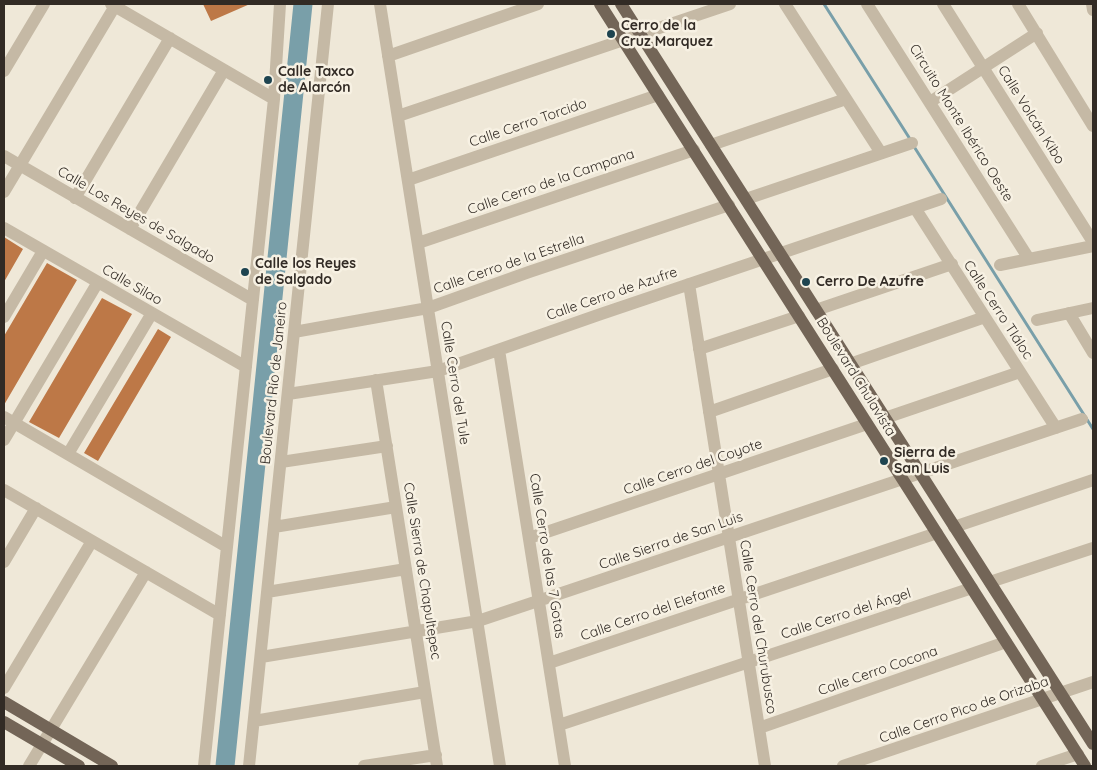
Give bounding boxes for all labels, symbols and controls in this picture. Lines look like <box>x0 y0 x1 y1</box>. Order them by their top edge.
place label: Cerro de la Cruz Marquez <box>621 18 713 50</box>
marker: Cerro de la Cruz Marquez <box>605 28 617 40</box>
street label: Circuito Monte Ibérico Oeste <box>905 41 1017 205</box>
street label: Calle Volcán Kibo <box>994 63 1068 167</box>
place label: Calle Taxco de Alarcón <box>278 64 354 96</box>
marker: Calle Taxco de Alarcón <box>262 74 274 86</box>
street label: Calle Cerro Torcido <box>467 95 589 151</box>
street label: Calle Cerro de la Campana <box>465 146 637 218</box>
street label: Calle Los Reyes de Salgado <box>54 163 218 267</box>
street label: Calle Cerro de la Estrella <box>431 230 587 298</box>
place label: Calle los Reyes de Salgado <box>255 256 356 288</box>
street label: Calle Cerro Tláloc <box>960 257 1036 363</box>
street label: Calle Silao <box>99 261 165 309</box>
street label: Calle Cerro de Azufre <box>544 264 680 324</box>
marker: Calle los Reyes de Salgado <box>239 266 251 278</box>
place label: Cerro De Azufre <box>816 274 924 290</box>
marker: Cerro De Azufre <box>800 276 812 288</box>
street label: Boulevard Río de Janeiro <box>257 301 291 465</box>
street label: Boulevard Chulavista <box>813 315 899 439</box>
street label: Calle Cerro del Tule <box>437 320 473 446</box>
street label: Calle Cerro del Coyote <box>622 435 764 499</box>
place label: Sierra de San Luis <box>894 445 956 478</box>
marker: Sierra de San Luis <box>878 455 890 467</box>
street label: Calle Cerro de las 7 Gotas <box>526 472 568 640</box>
street label: Calle Sierra de Chapultepec <box>400 481 444 661</box>
street label: Calle Sierra de San Luis <box>597 509 745 573</box>
street label: Calle Cerro del Churubusco <box>736 539 780 715</box>
street label: Calle Cerro del Elefante <box>578 579 728 645</box>
street label: Calle Cerro del Ángel <box>779 585 913 643</box>
street label: Calle Cerro Cocona <box>816 643 940 699</box>
street label: Calle Cerro Pico de Orizaba <box>877 673 1051 747</box>

